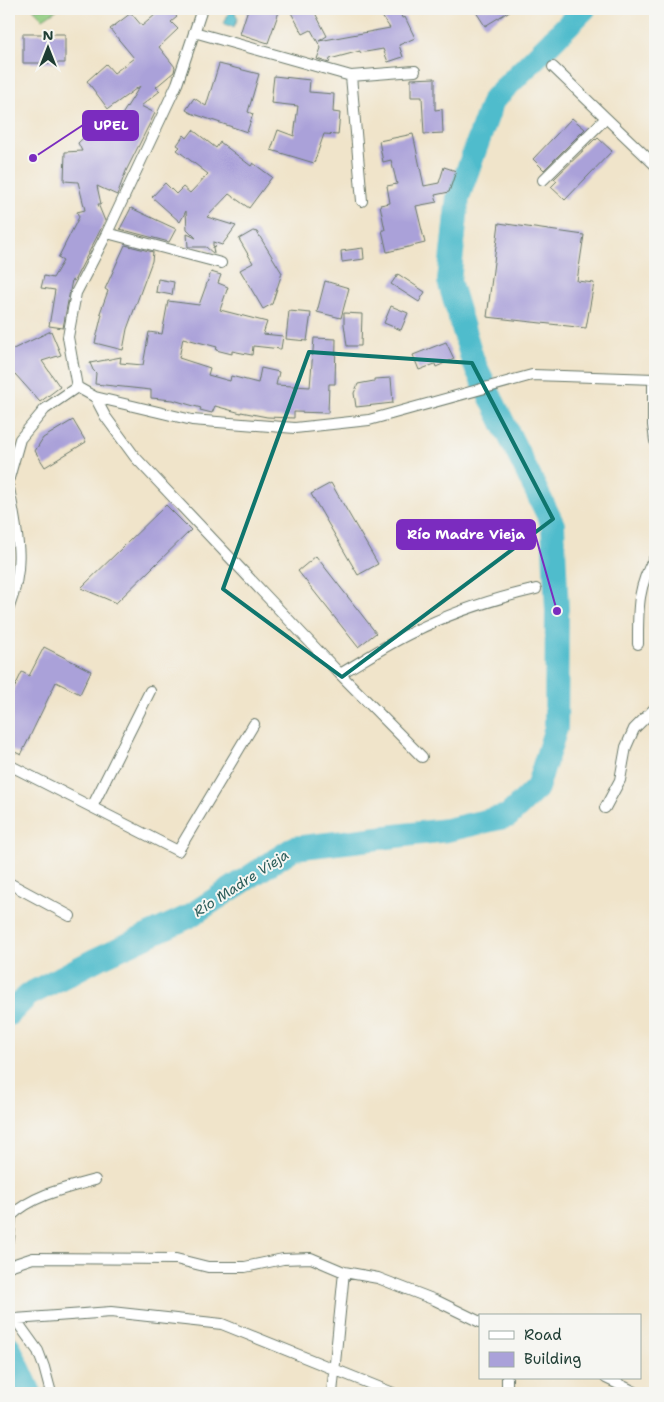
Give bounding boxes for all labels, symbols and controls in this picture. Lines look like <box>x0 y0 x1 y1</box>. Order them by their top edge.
north arrow <box>22 22 72 72</box>
text: N <box>42 26 54 44</box>
callout: UPEL <box>83 111 138 140</box>
text: UPEL <box>94 116 129 134</box>
callout: Río Madre Vieja <box>397 520 535 549</box>
text: Río Madre Vieja <box>407 525 526 543</box>
water label: Río Madre Vieja <box>190 845 292 921</box>
legend <box>479 1314 642 1380</box>
text: Road <box>524 1325 562 1345</box>
text: Building <box>524 1349 581 1369</box>

